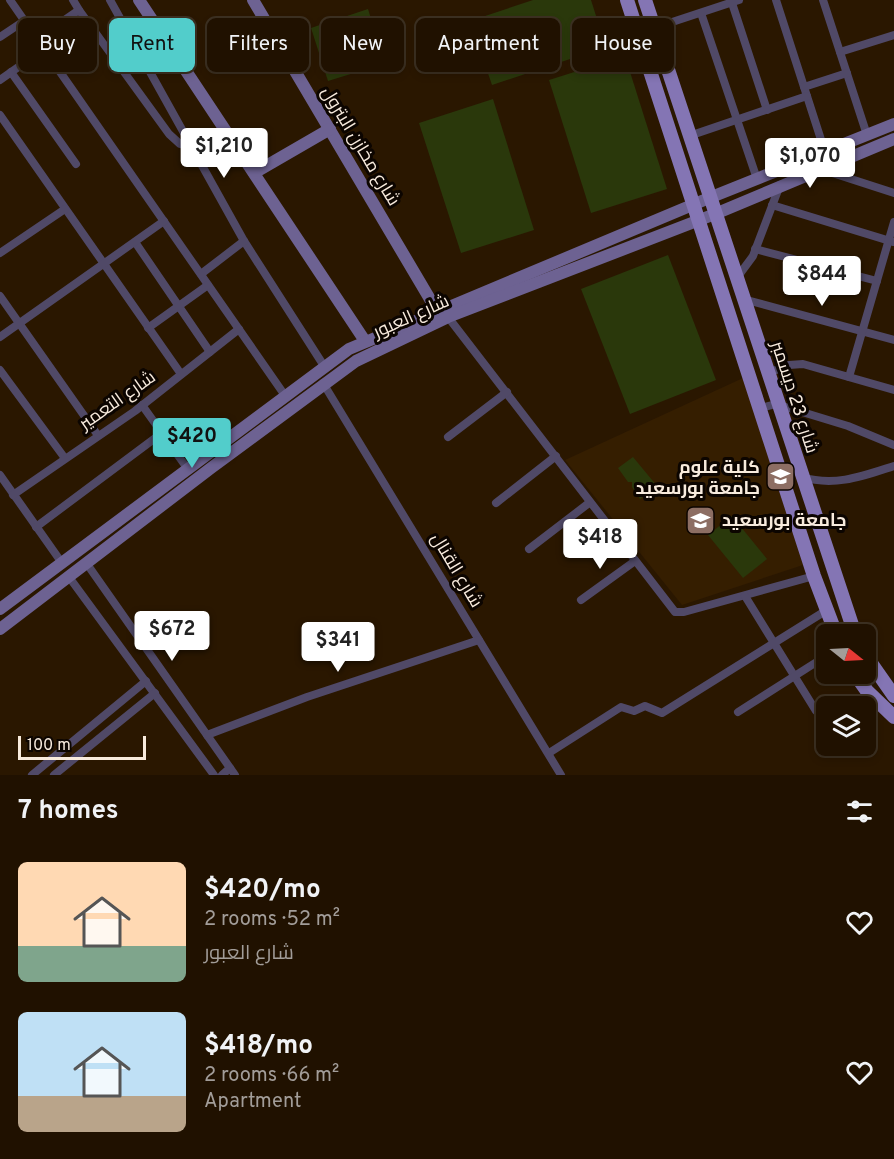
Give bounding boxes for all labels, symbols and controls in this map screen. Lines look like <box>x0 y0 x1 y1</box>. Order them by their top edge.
chip: Buy <box>18 18 97 72</box>
chip: Rent <box>109 18 195 72</box>
chip: Filters <box>207 18 309 72</box>
chip: New <box>321 18 404 72</box>
chip: Apartment <box>416 18 560 72</box>
chip: House <box>572 18 674 72</box>
street label: شارع مخازن البترول <box>315 83 404 211</box>
pin: $1,210 <box>175 128 273 179</box>
text: $1,210 <box>195 134 253 160</box>
pin: $1,070 <box>761 138 859 189</box>
text: $1,070 <box>779 144 841 170</box>
pin: $844 <box>786 256 858 307</box>
text: $844 <box>797 262 847 288</box>
street label: شارع العبور <box>369 290 453 345</box>
street label: شارع 23 ديسمبر <box>764 337 823 457</box>
street label: شارع التعمير <box>74 366 161 437</box>
pin: $420 <box>156 418 228 469</box>
text: $420 <box>167 424 217 450</box>
place label: كلية علوم جامعة بورسعيد <box>636 457 760 501</box>
school or university icon: كلية علوم جامعة بورسعيد <box>765 461 797 493</box>
school or university icon: جامعة بورسعيد <box>685 504 717 536</box>
place label: جامعة بورسعيد <box>722 510 846 533</box>
pin: $418 <box>564 519 636 570</box>
text: $418 <box>577 525 623 551</box>
street label: شارع القنال <box>424 529 487 612</box>
pin: $672 <box>136 611 208 662</box>
text: $672 <box>148 617 196 643</box>
pin: $341 <box>302 622 374 673</box>
north arrow <box>816 624 876 684</box>
map controls <box>816 624 876 756</box>
text: $341 <box>316 628 360 654</box>
button: layers <box>816 696 876 756</box>
scale bar <box>18 733 146 760</box>
text: 100 m <box>27 736 71 756</box>
text: 7 homes <box>18 795 118 828</box>
icon: filters <box>843 795 876 828</box>
text: $420/mo <box>204 874 321 907</box>
icon: home <box>66 886 138 958</box>
icon: heart <box>843 906 876 939</box>
text: 2 rooms · 52 m² <box>204 907 340 933</box>
text: شارع العبور <box>204 941 294 967</box>
text: $418/mo <box>204 1030 313 1063</box>
icon: home <box>66 1036 138 1108</box>
icon: heart <box>843 1056 876 1089</box>
text: 2 rooms · 66 m² <box>204 1063 339 1089</box>
text: Apartment <box>204 1089 302 1115</box>

